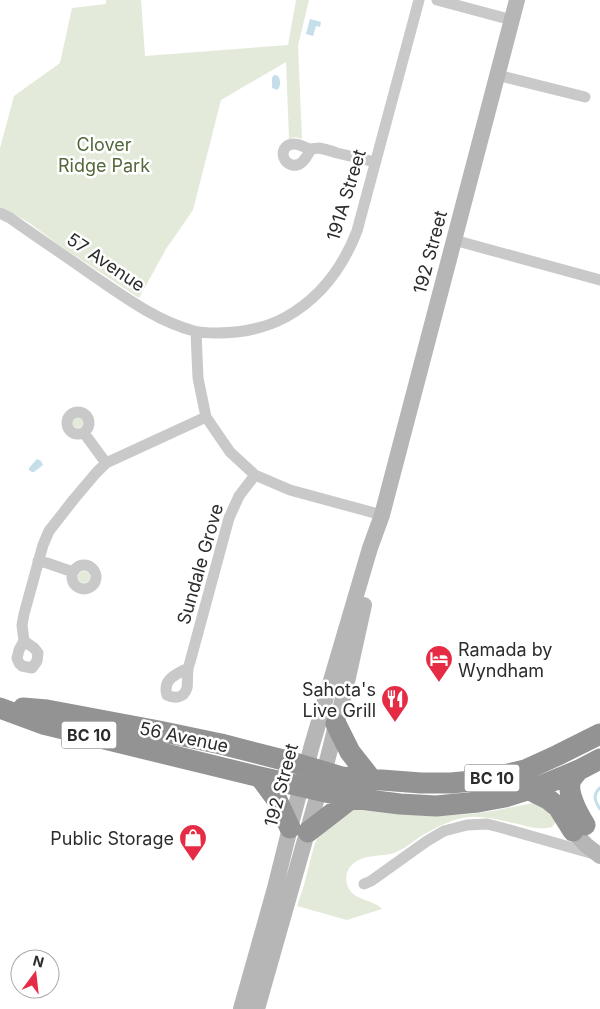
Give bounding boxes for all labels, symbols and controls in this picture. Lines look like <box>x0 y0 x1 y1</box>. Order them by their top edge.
park label: Clover Ridge Park <box>58 134 150 176</box>
street label: 191A Street <box>322 147 370 243</box>
street label: 192 Street <box>409 208 451 296</box>
street label: 57 Avenue <box>63 228 149 296</box>
street label: Sundale Grove <box>173 501 227 627</box>
place label: Ramada by Wyndham <box>458 639 552 681</box>
hotel icon: Ramada by Wyndham <box>424 644 454 683</box>
place label: Sahota's Live Grill <box>302 679 376 721</box>
restaurant icon: Sahota's Live Grill <box>380 684 410 723</box>
street label: 56 Avenue <box>138 717 230 757</box>
road number: BC 10 <box>62 722 116 748</box>
street label: 192 Street <box>260 741 302 829</box>
road number: BC 10 <box>464 764 520 791</box>
shop icon: Public Storage <box>178 823 208 862</box>
place label: Public Storage <box>50 828 174 849</box>
north arrow <box>10 949 60 999</box>
text: N <box>31 951 46 971</box>

